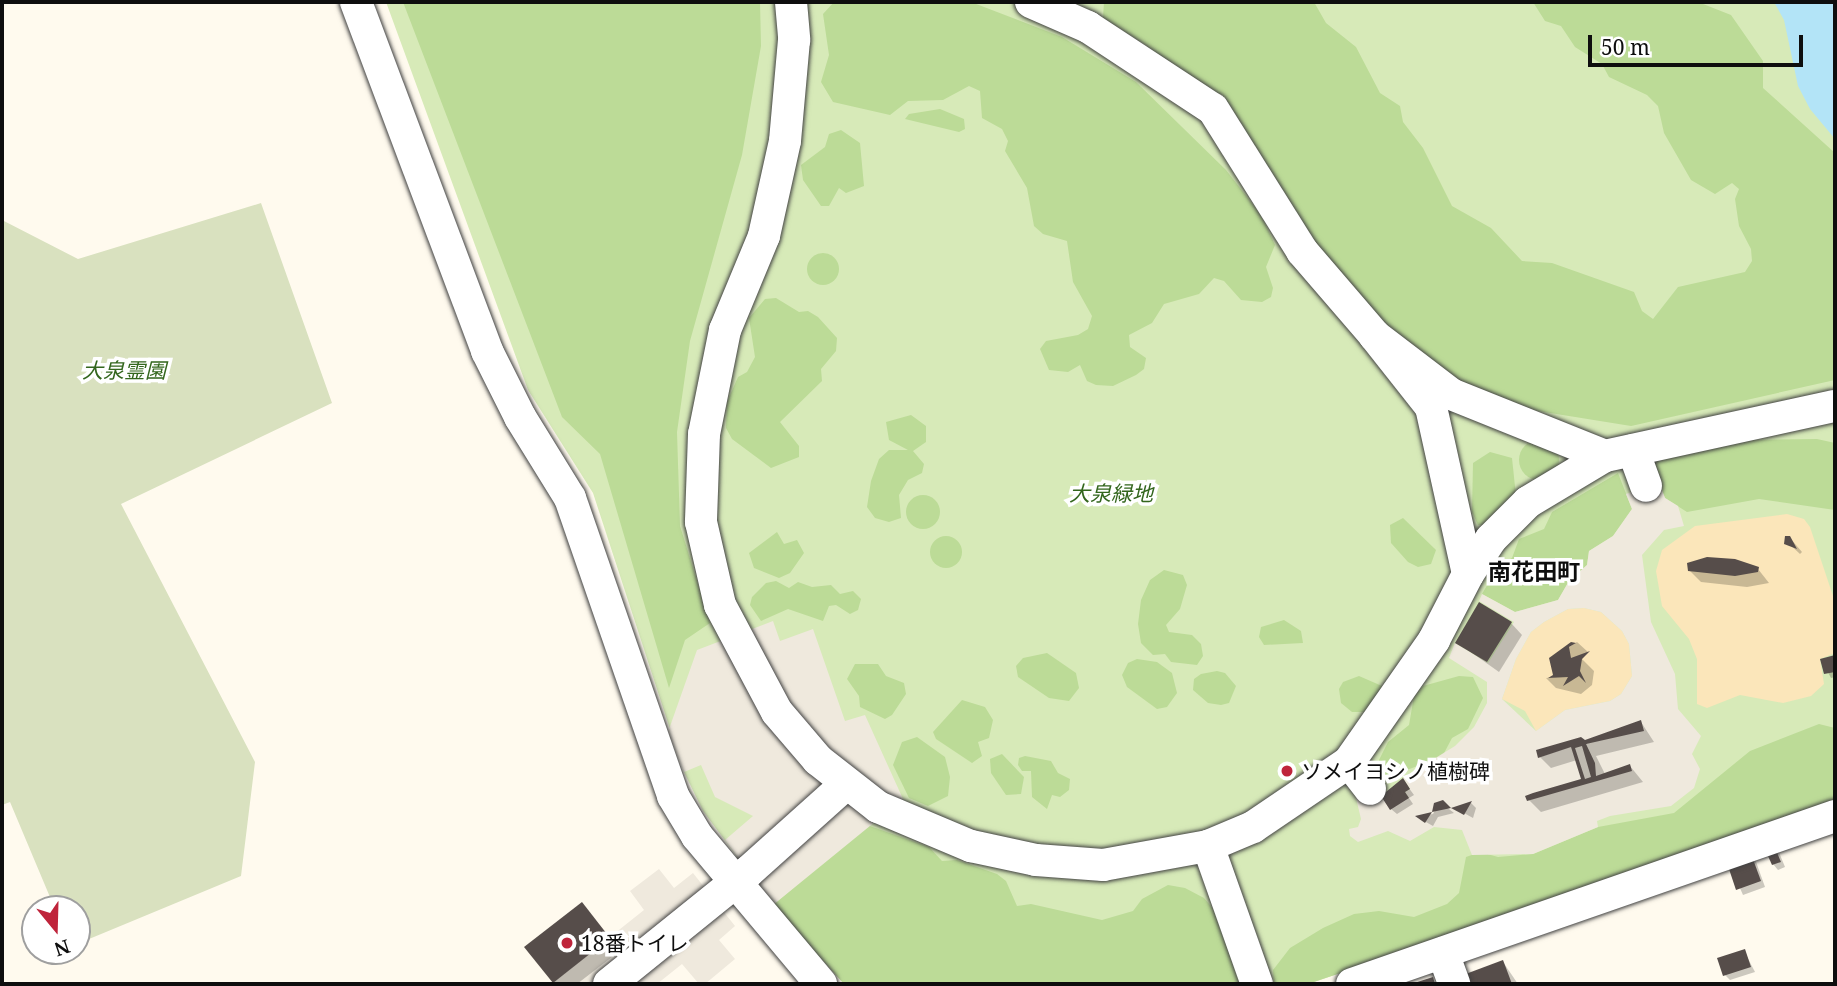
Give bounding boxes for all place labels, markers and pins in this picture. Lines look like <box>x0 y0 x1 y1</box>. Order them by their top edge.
place label: ソメイヨシノ植樹碑 <box>1301 758 1490 784</box>
marker: ソメイヨシノ植樹碑 <box>1279 763 1295 779</box>
place label: 18番トイレ <box>581 930 688 956</box>
marker: 18番トイレ <box>559 935 575 951</box>

